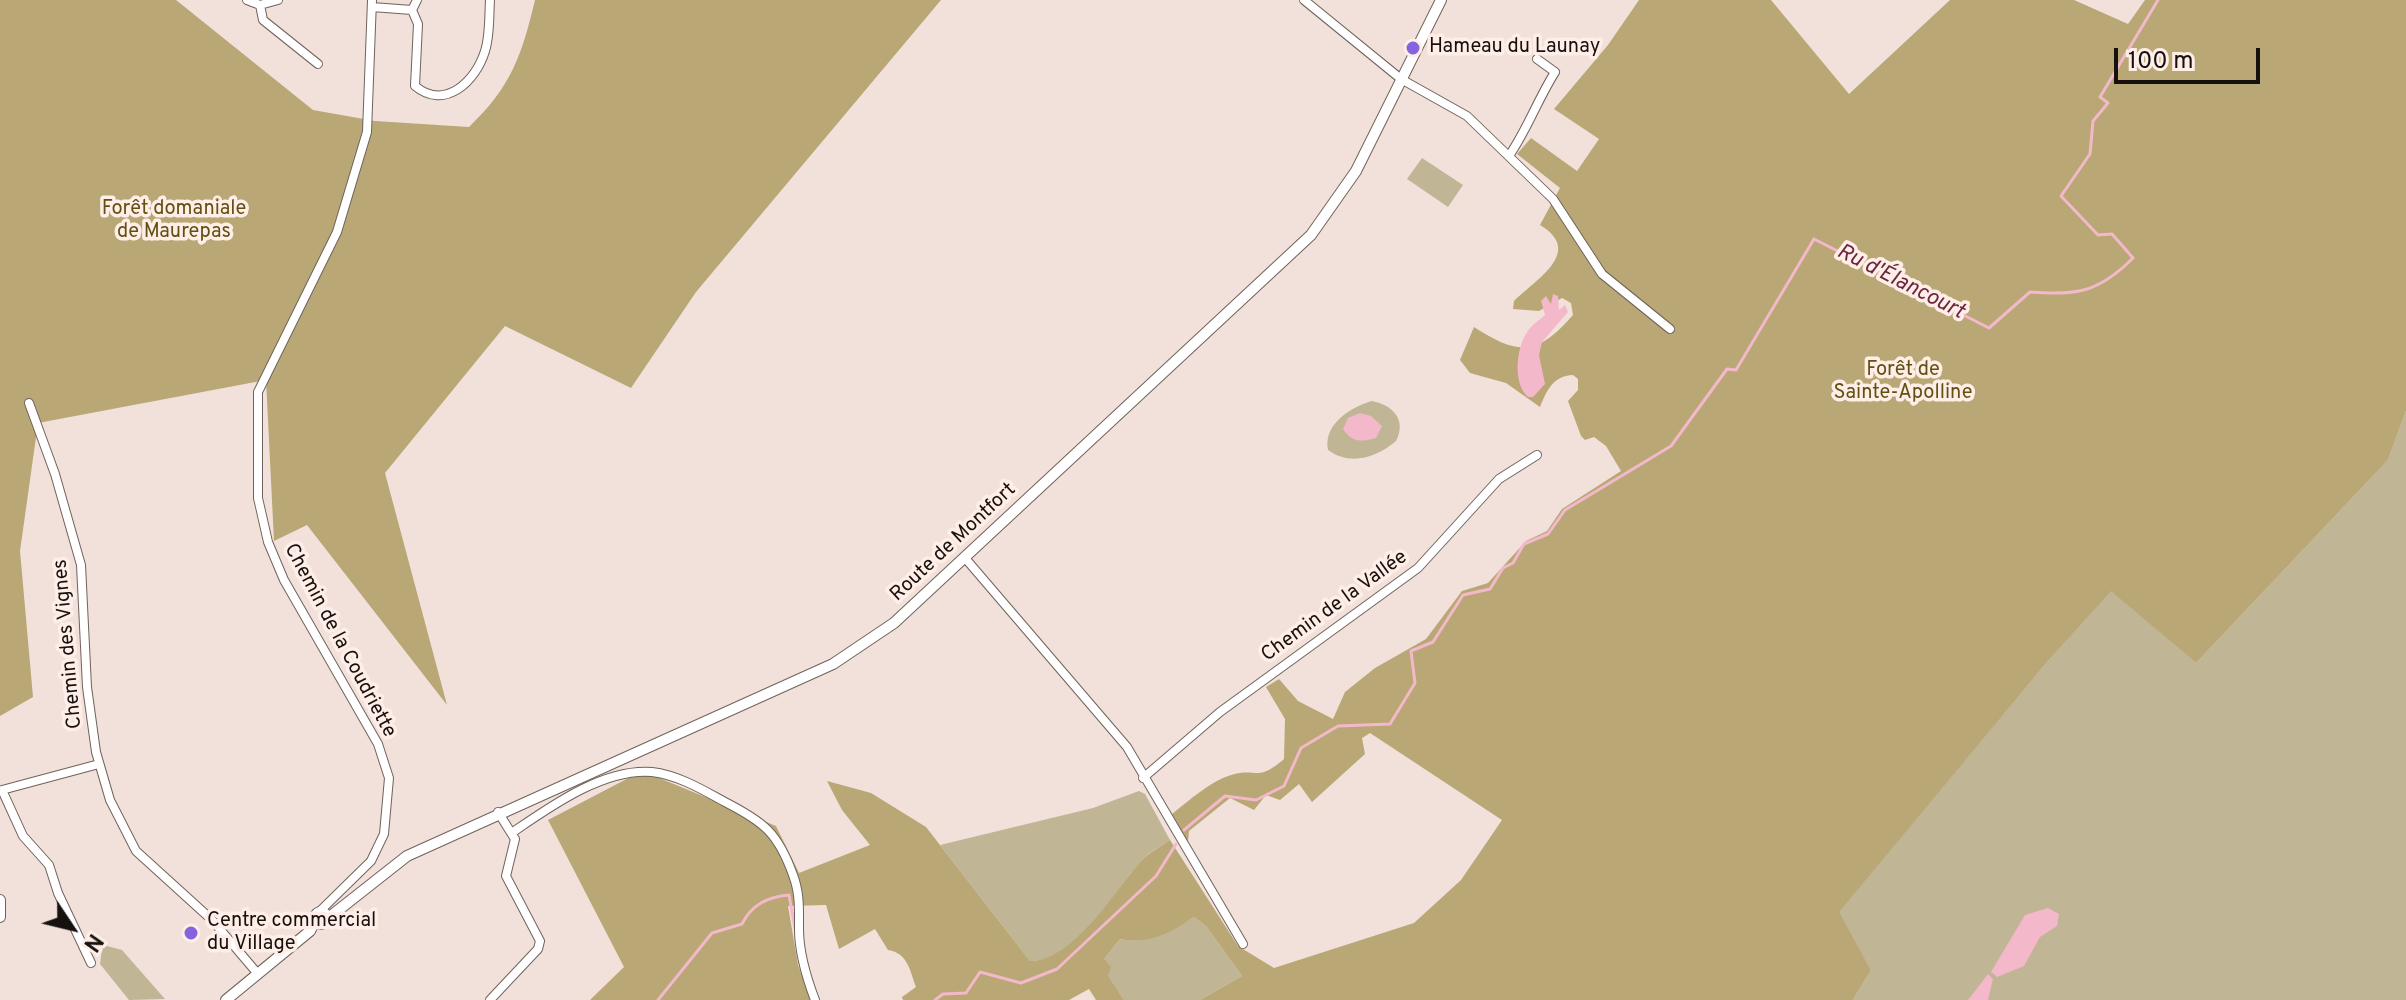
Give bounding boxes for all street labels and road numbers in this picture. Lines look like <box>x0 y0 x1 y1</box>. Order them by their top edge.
street label: Route de Montfort <box>886 479 1022 607</box>
street label: Chemin de la Coudriette <box>278 540 400 742</box>
street label: Chemin de la Vallée <box>1257 546 1413 668</box>
street label: Chemin des Vignes <box>50 558 88 730</box>

